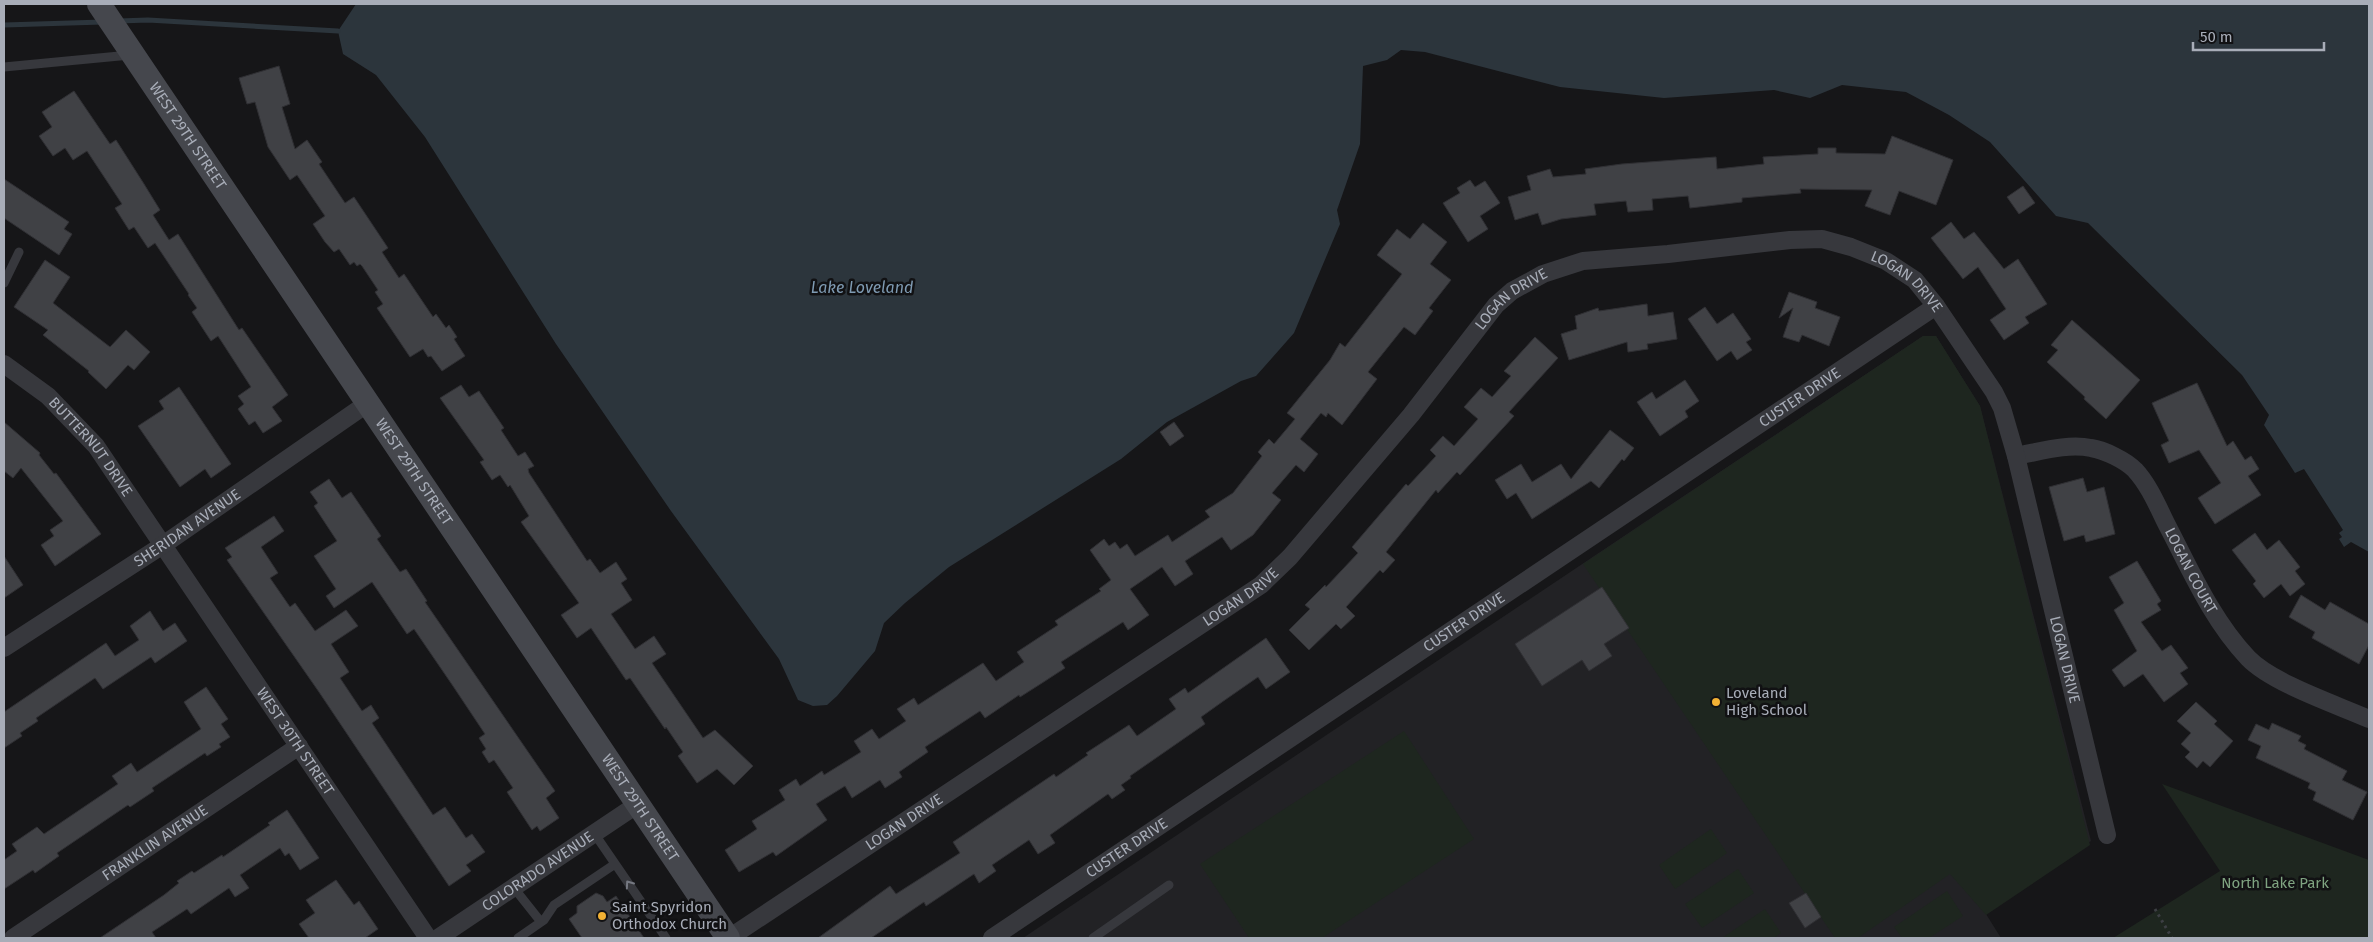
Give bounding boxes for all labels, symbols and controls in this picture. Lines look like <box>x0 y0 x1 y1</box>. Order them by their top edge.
scale bar <box>2193 20 2324 52</box>
text: 50 m <box>2200 28 2233 46</box>
street label: WEST 29TH STREET <box>145 79 230 193</box>
street label: LOGAN DRIVE <box>1868 247 1947 316</box>
street label: LOGAN DRIVE <box>1471 264 1550 333</box>
water label: Lake Loveland <box>811 278 913 297</box>
street label: CUSTER DRIVE <box>1755 364 1844 431</box>
street label: BUTTERNUT DRIVE <box>45 393 136 500</box>
street label: WEST 29TH STREET <box>372 415 457 529</box>
street label: SHERIDAN AVENUE <box>130 485 244 571</box>
street label: LOGAN COURT <box>2161 525 2221 617</box>
street label: LOGAN DRIVE <box>1199 564 1282 630</box>
street label: CUSTER DRIVE <box>1420 588 1508 656</box>
street label: LOGAN DRIVE <box>2046 614 2084 705</box>
street label: WEST 30TH STREET <box>253 684 338 799</box>
place label: Loveland High School <box>1726 684 1808 719</box>
marker: Loveland High School <box>1710 696 1722 708</box>
street label: WEST 29TH STREET <box>598 751 683 865</box>
street label: LOGAN DRIVE <box>862 790 946 854</box>
street label: FRANKLIN AVENUE <box>99 801 211 885</box>
street label: CUSTER DRIVE <box>1082 814 1171 882</box>
street label: COLORADO AVENUE <box>479 827 597 915</box>
park label: North Lake Park <box>2221 874 2329 892</box>
one-way arrow <box>626 880 635 890</box>
place label: Saint Spyridon Orthodox Church <box>612 898 727 933</box>
marker: Saint Spyridon Orthodox Church <box>596 910 608 922</box>

